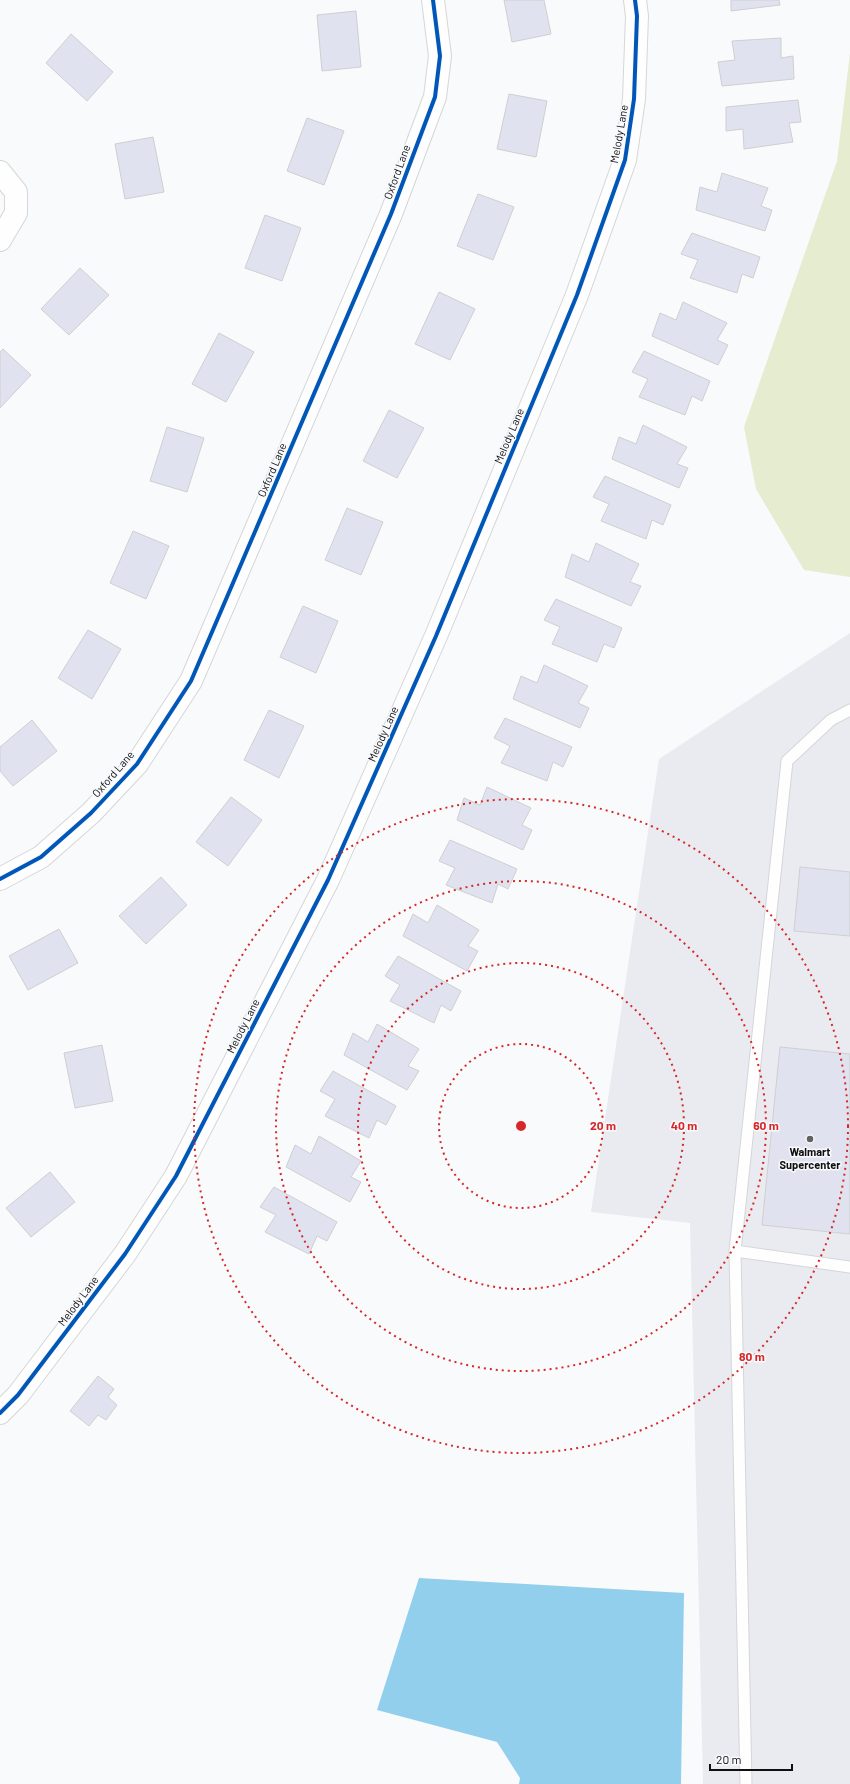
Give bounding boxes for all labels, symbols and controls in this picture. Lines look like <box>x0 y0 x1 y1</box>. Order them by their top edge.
street label: Melody Lane <box>607 104 630 164</box>
street label: Oxford Lane <box>381 143 412 201</box>
street label: Melody Lane <box>491 406 526 466</box>
street label: Oxford Lane <box>254 441 289 499</box>
street label: Melody Lane <box>365 704 401 763</box>
street label: Oxford Lane <box>89 748 136 800</box>
street label: Melody Lane <box>223 996 262 1055</box>
text: 20 m <box>590 1118 616 1132</box>
text: 40 m <box>671 1118 697 1132</box>
text: 60 m <box>753 1118 779 1132</box>
centre of rings <box>514 1119 528 1133</box>
marker: Walmart Supercenter <box>805 1134 815 1144</box>
place label: Walmart Supercenter <box>779 1145 841 1171</box>
street label: Melody Lane <box>55 1273 101 1328</box>
text: 80 m <box>739 1349 765 1363</box>
scale bar <box>710 1746 792 1772</box>
text: 20 m <box>716 1752 742 1766</box>

